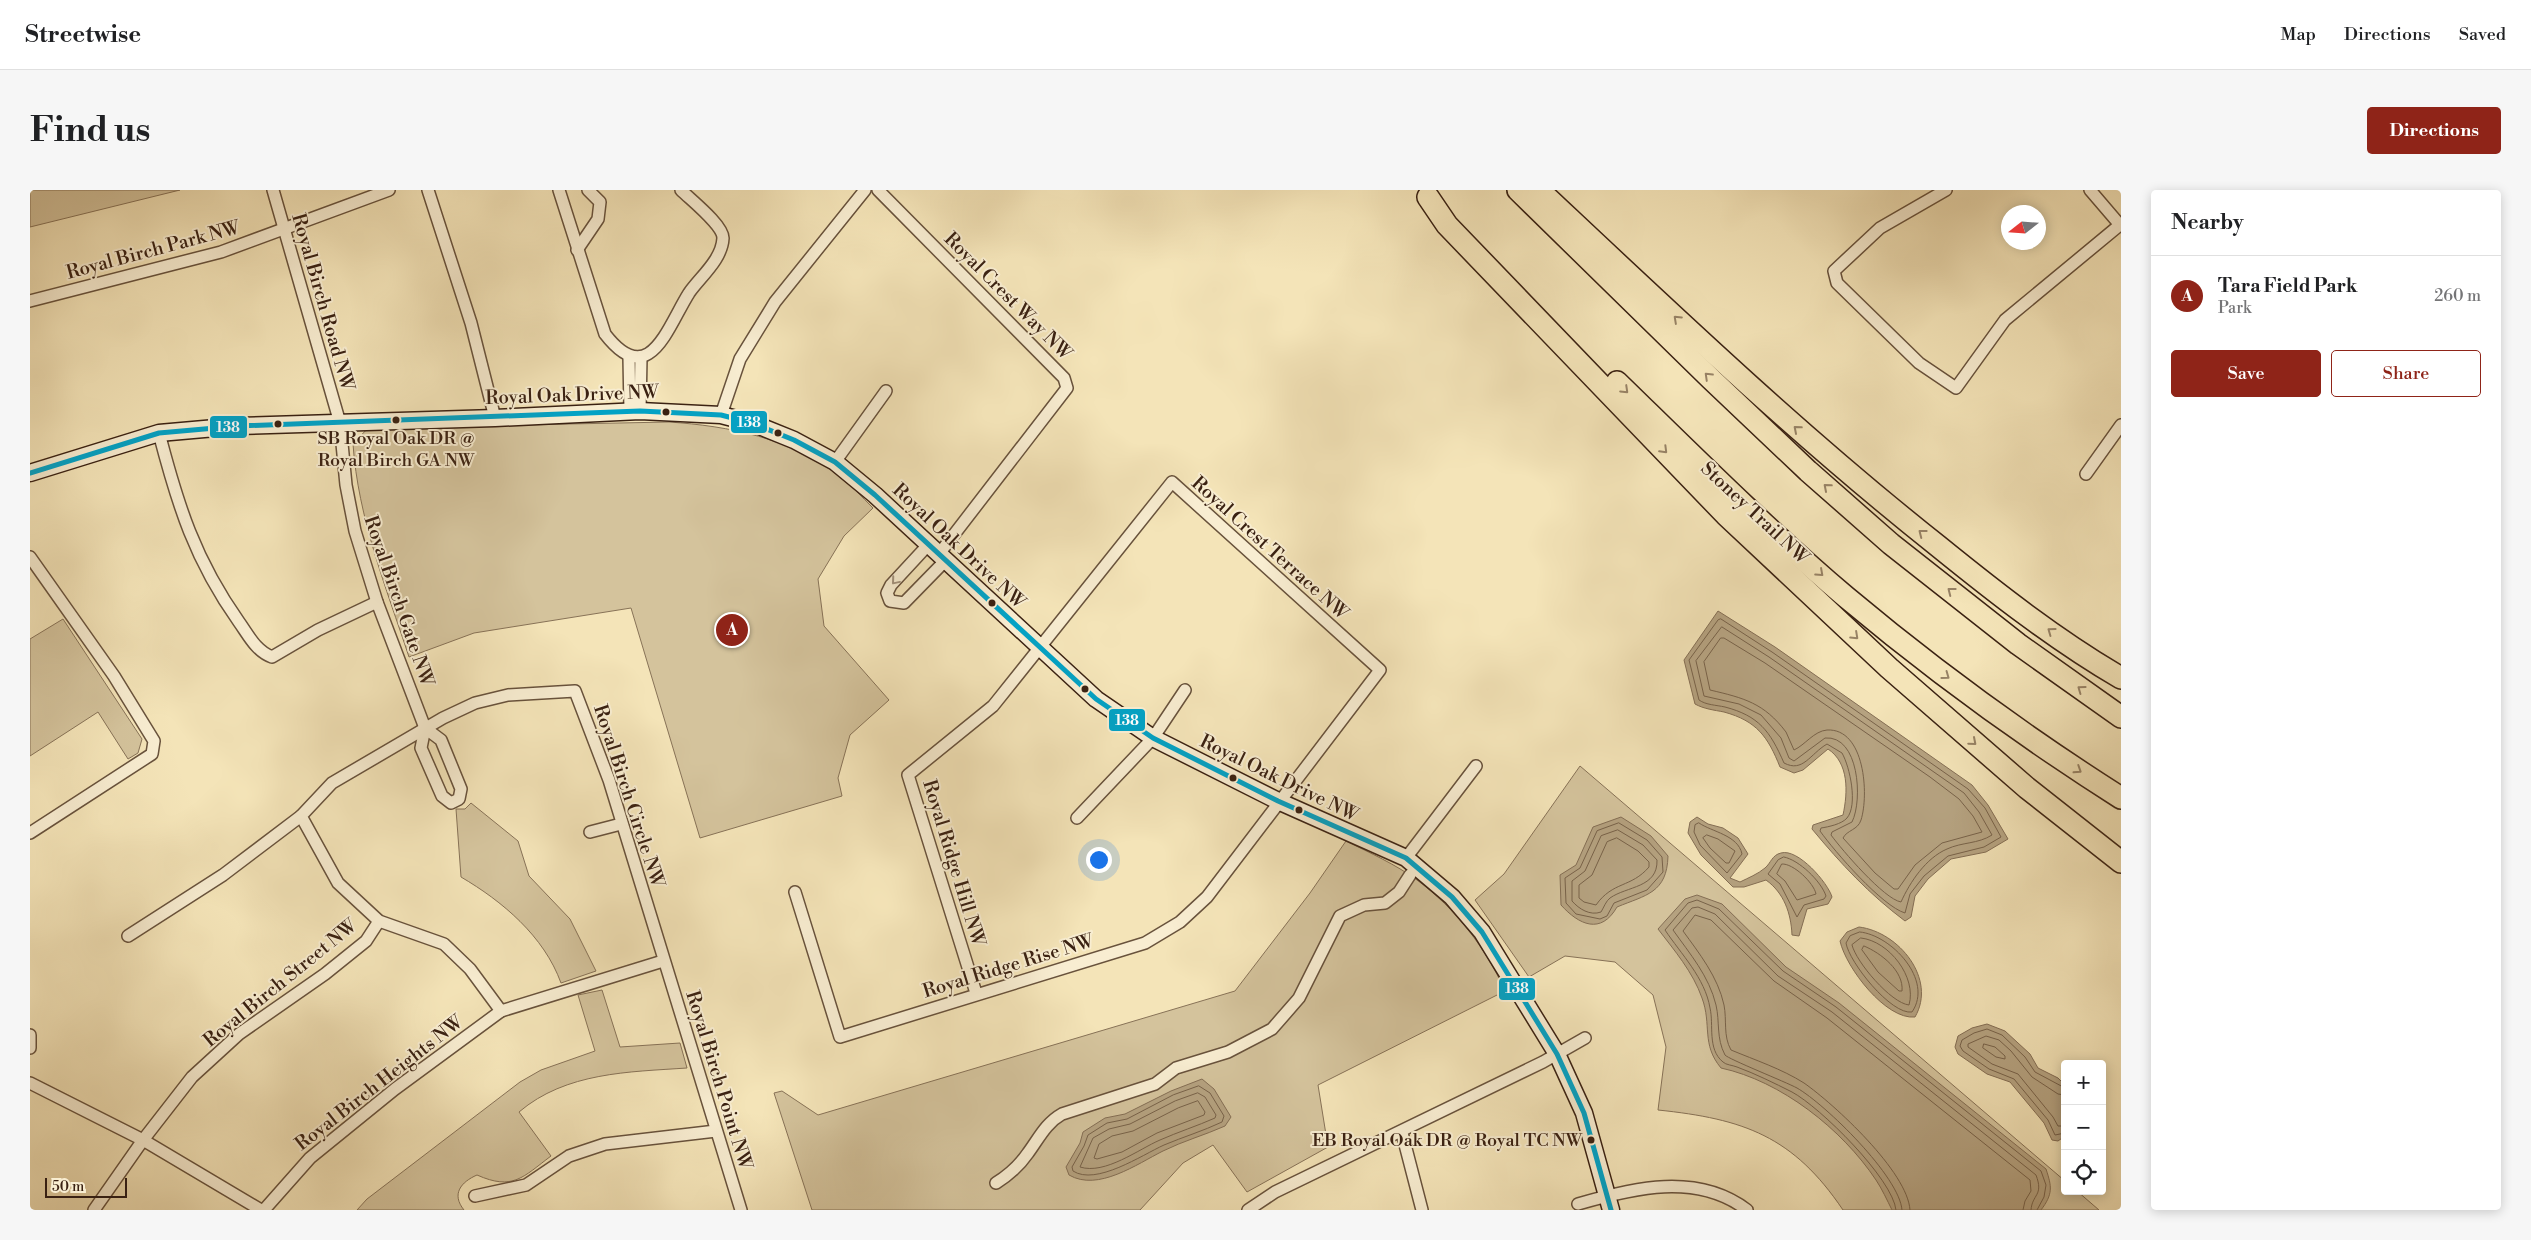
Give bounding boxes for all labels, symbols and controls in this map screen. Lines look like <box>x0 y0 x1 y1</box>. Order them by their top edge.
text: Streetwise <box>25 20 141 50</box>
text: Map <box>2280 23 2316 46</box>
text: Directions <box>2344 23 2431 46</box>
text: Saved <box>2459 23 2506 46</box>
button: Directions <box>2367 107 2501 154</box>
text: Find us <box>30 109 150 152</box>
north arrow <box>2001 205 2046 250</box>
text: Nearby <box>2171 210 2244 236</box>
street label: Royal Birch Road NW <box>286 211 360 394</box>
street label: Royal Birch Park NW <box>64 215 243 285</box>
street label: Royal Crest Way NW <box>939 227 1078 366</box>
text: Tara Field Park <box>2218 274 2358 298</box>
text: A <box>2181 286 2193 306</box>
text: 260 m <box>2434 286 2481 306</box>
text: Park <box>2218 298 2251 318</box>
one-way arrow <box>1674 316 1683 325</box>
button: Save <box>2171 350 2321 397</box>
button: Share <box>2331 350 2481 397</box>
one-way arrow <box>1705 373 1714 382</box>
street label: Royal Oak Drive NW <box>485 380 660 410</box>
one-way arrow <box>1620 384 1629 393</box>
unlabelled marker <box>661 407 671 417</box>
line badge: 138 <box>730 410 768 434</box>
text: 138 <box>737 414 761 432</box>
line badge: 138 <box>209 415 248 439</box>
marker: SB Royal Oak DR @ Royal Birch GA NW <box>391 415 401 425</box>
text: 138 <box>216 419 240 437</box>
unlabelled marker <box>273 419 283 429</box>
one-way arrow <box>1794 426 1803 435</box>
place label: SB Royal Oak DR @ Royal Birch GA NW <box>317 427 475 472</box>
unlabelled marker <box>773 428 783 438</box>
one-way arrow <box>1658 444 1667 453</box>
street label: Stoney Trail NW <box>1696 457 1815 570</box>
street label: Royal Crest Terrace NW <box>1186 471 1354 625</box>
street label: Royal Oak Drive NW <box>887 478 1031 614</box>
one-way arrow <box>1823 484 1832 493</box>
street label: Royal Birch Gate NW <box>359 512 440 690</box>
one-way arrow <box>1918 530 1927 539</box>
one-way arrow <box>1815 567 1824 576</box>
one-way arrow <box>892 575 901 584</box>
one-way arrow <box>1948 588 1957 597</box>
unlabelled marker <box>987 598 997 608</box>
pin: A <box>716 611 748 649</box>
one-way arrow <box>2048 628 2057 637</box>
one-way arrow <box>1850 630 1859 639</box>
one-way arrow <box>1940 670 1950 679</box>
unlabelled marker <box>1080 684 1090 694</box>
one-way arrow <box>2077 686 2087 695</box>
street label: Royal Birch Circle NW <box>588 701 670 891</box>
line badge: 138 <box>1108 708 1146 732</box>
text: 138 <box>1115 712 1139 730</box>
street label: Royal Oak Drive NW <box>1196 729 1363 827</box>
one-way arrow <box>1967 736 1976 745</box>
one-way arrow <box>2073 764 2082 774</box>
unlabelled marker <box>1228 773 1238 783</box>
street label: Royal Ridge Hill NW <box>917 777 991 950</box>
unlabelled marker <box>1294 805 1304 815</box>
your location <box>1086 847 1112 873</box>
street label: Royal Birch Street NW <box>198 913 362 1052</box>
street label: Royal Ridge Rise NW <box>920 928 1097 1003</box>
line badge: 138 <box>1498 977 1536 1001</box>
text: 138 <box>1505 980 1529 998</box>
street label: Royal Birch Point NW <box>680 988 758 1173</box>
street label: Royal Birch Heights NW <box>290 1010 468 1156</box>
map controls <box>2061 1060 2106 1195</box>
button: + <box>2061 1060 2106 1105</box>
button: − <box>2061 1105 2106 1150</box>
place label: EB Royal Oak DR @ Royal TC NW <box>1312 1129 1583 1152</box>
marker: EB Royal Oak DR @ Royal TC NW <box>1586 1135 1596 1145</box>
button: locate <box>2061 1150 2106 1195</box>
scale bar <box>45 1175 128 1198</box>
text: 50 m <box>52 1178 84 1196</box>

